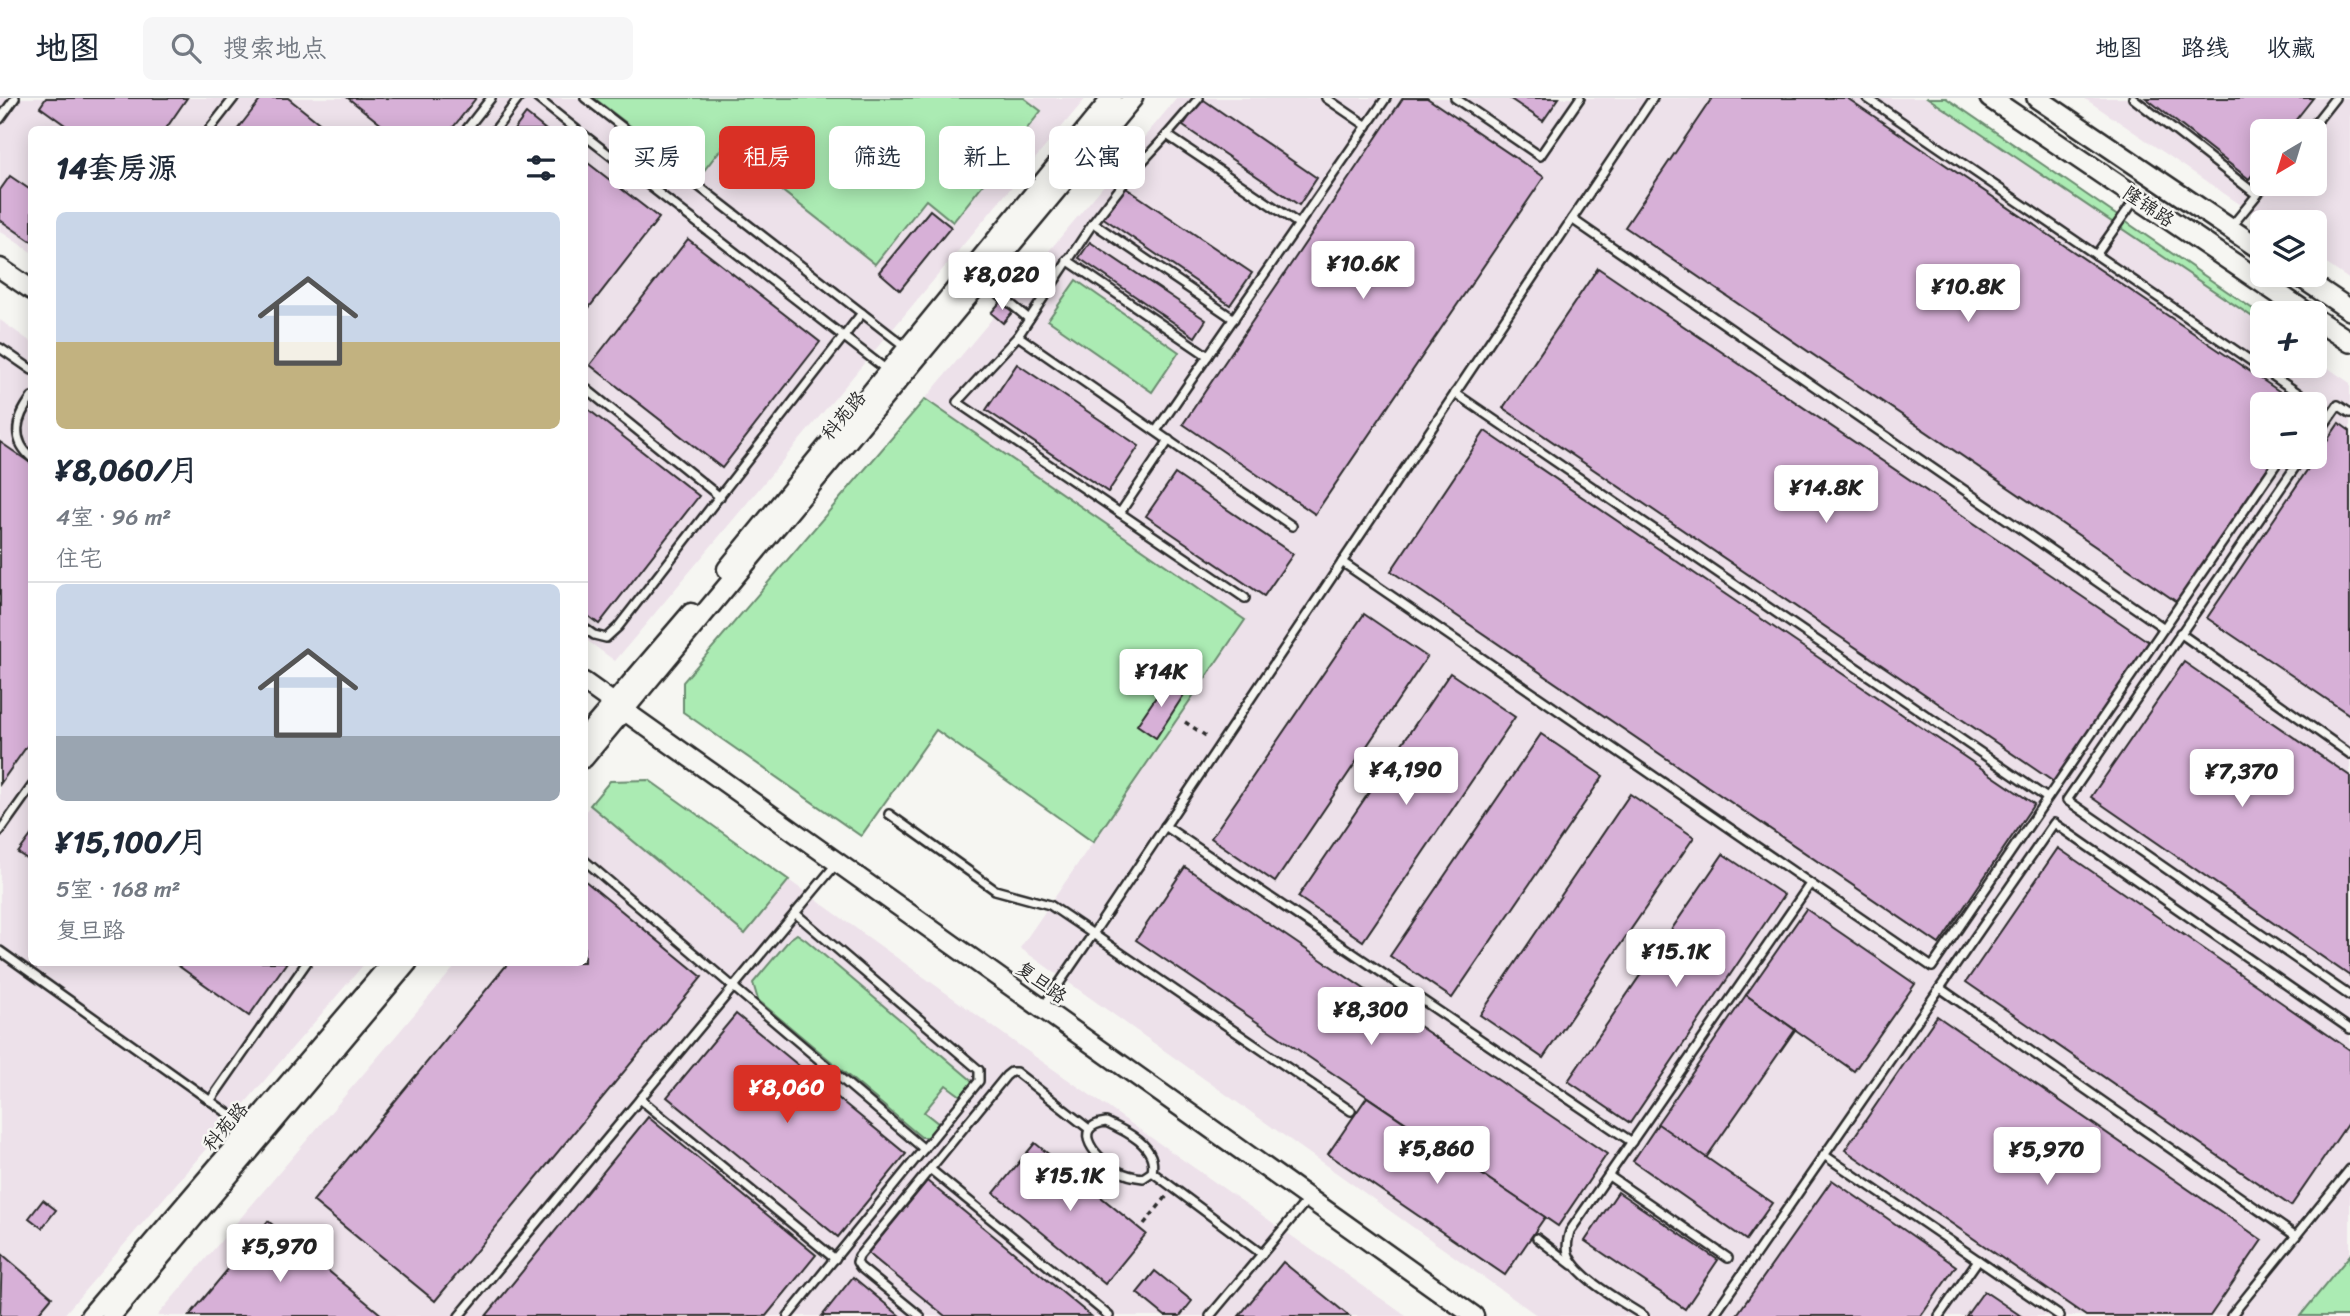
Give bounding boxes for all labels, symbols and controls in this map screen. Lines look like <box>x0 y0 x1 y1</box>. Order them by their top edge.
search box <box>143 17 633 80</box>
text: 地图 <box>35 19 101 77</box>
text: 搜索地点 <box>223 25 327 71</box>
text: 地图 <box>2095 27 2143 69</box>
text: 路线 <box>2181 27 2229 69</box>
text: 收藏 <box>2267 27 2315 69</box>
icon: search <box>167 29 205 67</box>
north arrow <box>2250 119 2328 196</box>
map controls <box>2250 119 2327 469</box>
chip: 买房 <box>609 126 705 189</box>
chip: 租房 <box>719 126 815 189</box>
chip: 筛选 <box>829 126 925 189</box>
chip: 新上 <box>939 126 1035 189</box>
chip: 公寓 <box>1049 126 1145 189</box>
text: 14套房源 <box>56 141 178 195</box>
icon: filters <box>522 149 560 187</box>
street label: 隆锦路 <box>2116 177 2182 236</box>
button: layers <box>2250 210 2327 287</box>
pin: ¥10.6K <box>1306 242 1420 301</box>
text: ¥10.6K <box>1327 243 1399 284</box>
pin: ¥8,020 <box>945 252 1059 312</box>
text: ¥8,020 <box>964 254 1040 295</box>
icon: home <box>245 258 371 384</box>
pin: ¥10.8K <box>1911 264 2025 324</box>
text: ¥10.8K <box>1932 266 2004 307</box>
button: + <box>2250 301 2327 378</box>
street label: 科苑路 <box>812 383 874 448</box>
button: − <box>2250 392 2327 469</box>
text: ¥8,060/月 <box>56 443 199 497</box>
pin: ¥14.8K <box>1769 466 1883 525</box>
text: ¥14.8K <box>1790 467 1862 508</box>
text: 4室 · 96 m² <box>56 497 171 538</box>
text: 住宅 <box>56 538 102 579</box>
icon: home <box>245 630 371 756</box>
pin: ¥14K <box>1120 650 1202 709</box>
text: ¥14K <box>1136 651 1187 692</box>
pin: ¥4,190 <box>1349 748 1463 807</box>
text: ¥4,190 <box>1370 749 1442 790</box>
pin: ¥7,370 <box>2185 750 2299 809</box>
text: ¥7,370 <box>2206 751 2278 792</box>
text: ¥15,100/月 <box>56 815 208 869</box>
text: 5室 · 168 m² <box>56 869 181 910</box>
text: 复旦路 <box>56 910 125 951</box>
pin: ¥15.1K <box>1619 930 1733 989</box>
text: ¥15.1K <box>1642 931 1710 972</box>
street label: 复旦路 <box>1009 952 1074 1013</box>
pin: ¥8,300 <box>1314 988 1428 1047</box>
text: ¥8,300 <box>1334 989 1408 1030</box>
pin: ¥8,060 <box>730 1066 844 1125</box>
text: ¥8,060 <box>750 1067 824 1108</box>
street label: 科苑路 <box>194 1094 257 1159</box>
pin: ¥5,860 <box>1380 1126 1494 1186</box>
text: ¥5,860 <box>1400 1128 1474 1169</box>
pin: ¥5,970 <box>1990 1128 2104 1187</box>
text: ¥5,970 <box>2010 1129 2084 1170</box>
pin: ¥15.1K <box>1013 1154 1127 1213</box>
text: ¥15.1K <box>1036 1155 1104 1196</box>
pin: ¥5,970 <box>223 1224 337 1284</box>
text: ¥5,970 <box>243 1226 317 1267</box>

